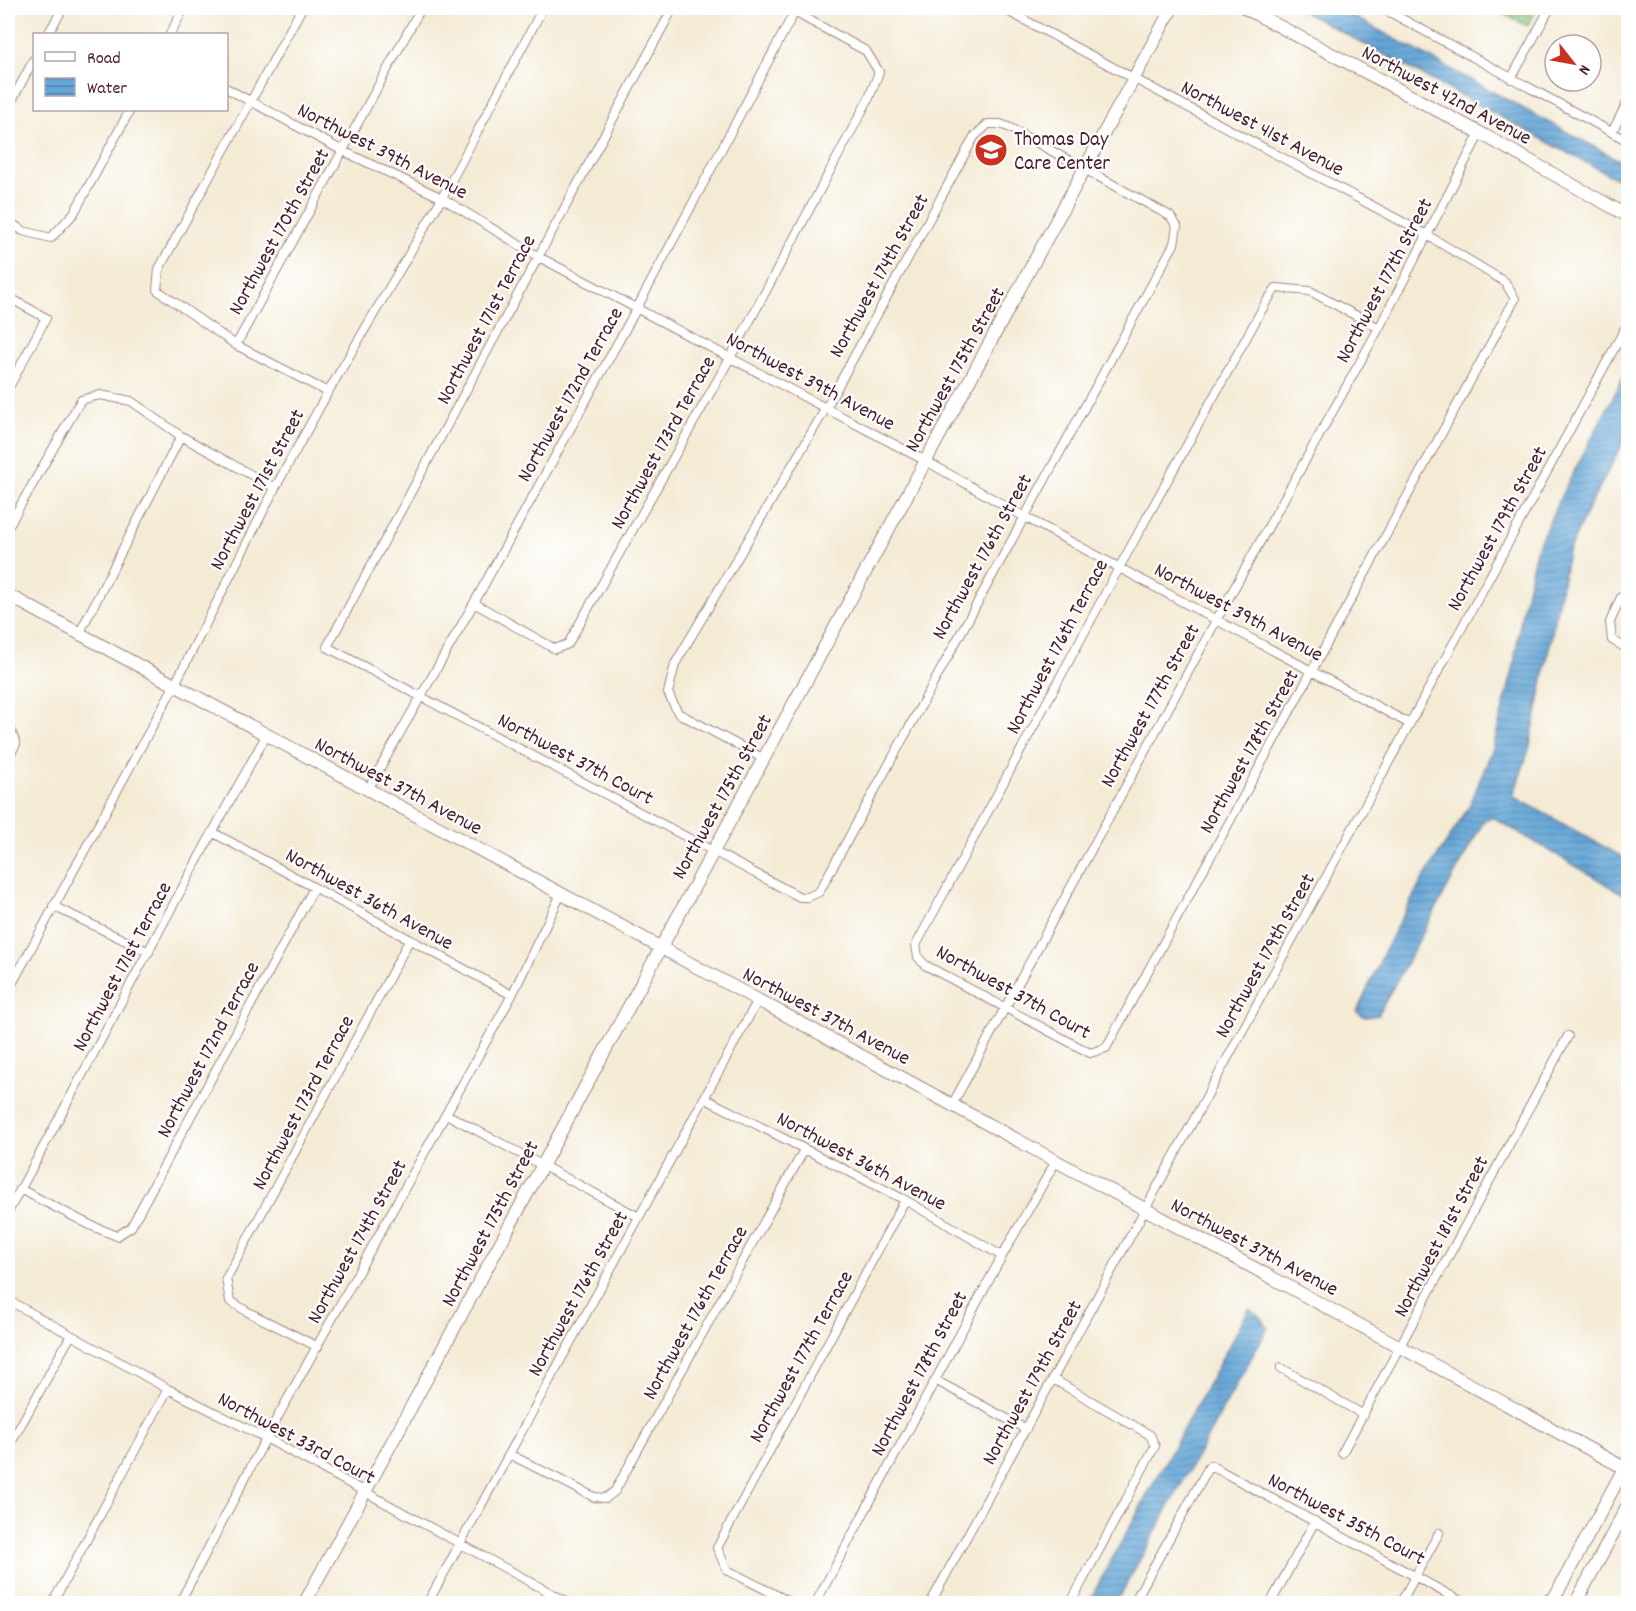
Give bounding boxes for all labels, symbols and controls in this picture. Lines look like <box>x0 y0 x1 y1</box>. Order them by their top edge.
legend <box>33 33 228 111</box>
north arrow <box>1543 33 1603 93</box>
street label: Northwest 42nd Avenue <box>1355 39 1536 154</box>
text: Road <box>87 47 121 72</box>
text: N <box>1572 60 1596 79</box>
street label: Northwest 41st Avenue <box>1175 74 1349 185</box>
text: Water <box>87 77 127 102</box>
street label: Northwest 39th Avenue <box>291 97 472 209</box>
place label: Thomas Day Care Center <box>1014 126 1110 180</box>
school or university icon: Thomas Day Care Center <box>973 132 1009 168</box>
street label: Northwest 170th Street <box>222 143 339 321</box>
street label: Northwest 174th Street <box>823 189 938 364</box>
street label: Northwest 177th Street <box>1329 193 1442 369</box>
street label: Northwest 171st Terrace <box>430 230 545 411</box>
street label: Northwest 175th Street <box>899 282 1015 458</box>
street label: Northwest 172nd Terrace <box>511 302 632 488</box>
street label: Northwest 39th Avenue <box>720 325 899 440</box>
street label: Northwest 173rd Terrace <box>604 351 725 536</box>
street label: Northwest 171st Street <box>203 404 314 576</box>
street label: Northwest 179th Street <box>1441 441 1557 617</box>
street label: Northwest 176th Street <box>926 469 1042 646</box>
street label: Northwest 176th Terrace <box>1000 554 1118 740</box>
street label: Northwest 39th Avenue <box>1148 556 1327 671</box>
street label: Northwest 177th Street <box>1094 619 1209 794</box>
street label: Northwest 178th Street <box>1193 665 1308 840</box>
street label: Northwest 37th Court <box>491 707 658 815</box>
street label: Northwest 175th Street <box>666 709 782 885</box>
street label: Northwest 37th Avenue <box>308 731 487 845</box>
street label: Northwest 36th Avenue <box>279 842 458 959</box>
street label: Northwest 179th Street <box>1209 868 1325 1044</box>
street label: Northwest 171st Terrace <box>66 877 181 1058</box>
street label: Northwest 37th Court <box>930 939 1096 1049</box>
street label: Northwest 172nd Terrace <box>150 957 269 1144</box>
street label: Northwest 37th Avenue <box>736 961 915 1075</box>
street label: Northwest 173rd Terrace <box>246 1011 363 1196</box>
street label: Northwest 36th Avenue <box>770 1105 951 1220</box>
street label: Northwest 175th Street <box>435 1136 548 1313</box>
street label: Northwest 181st Street <box>1387 1151 1498 1324</box>
street label: Northwest 174th Street <box>301 1155 416 1330</box>
street label: Northwest 37th Avenue <box>1164 1192 1343 1306</box>
street label: Northwest 176th Street <box>522 1206 638 1383</box>
street label: Northwest 176th Terrace <box>636 1221 757 1406</box>
street label: Northwest 177th Terrace <box>743 1266 862 1449</box>
street label: Northwest 178th Street <box>864 1286 977 1462</box>
street label: Northwest 179th Street <box>976 1295 1092 1471</box>
street label: Northwest 33rd Court <box>212 1385 380 1494</box>
street label: Northwest 35th Court <box>1261 1466 1430 1575</box>

